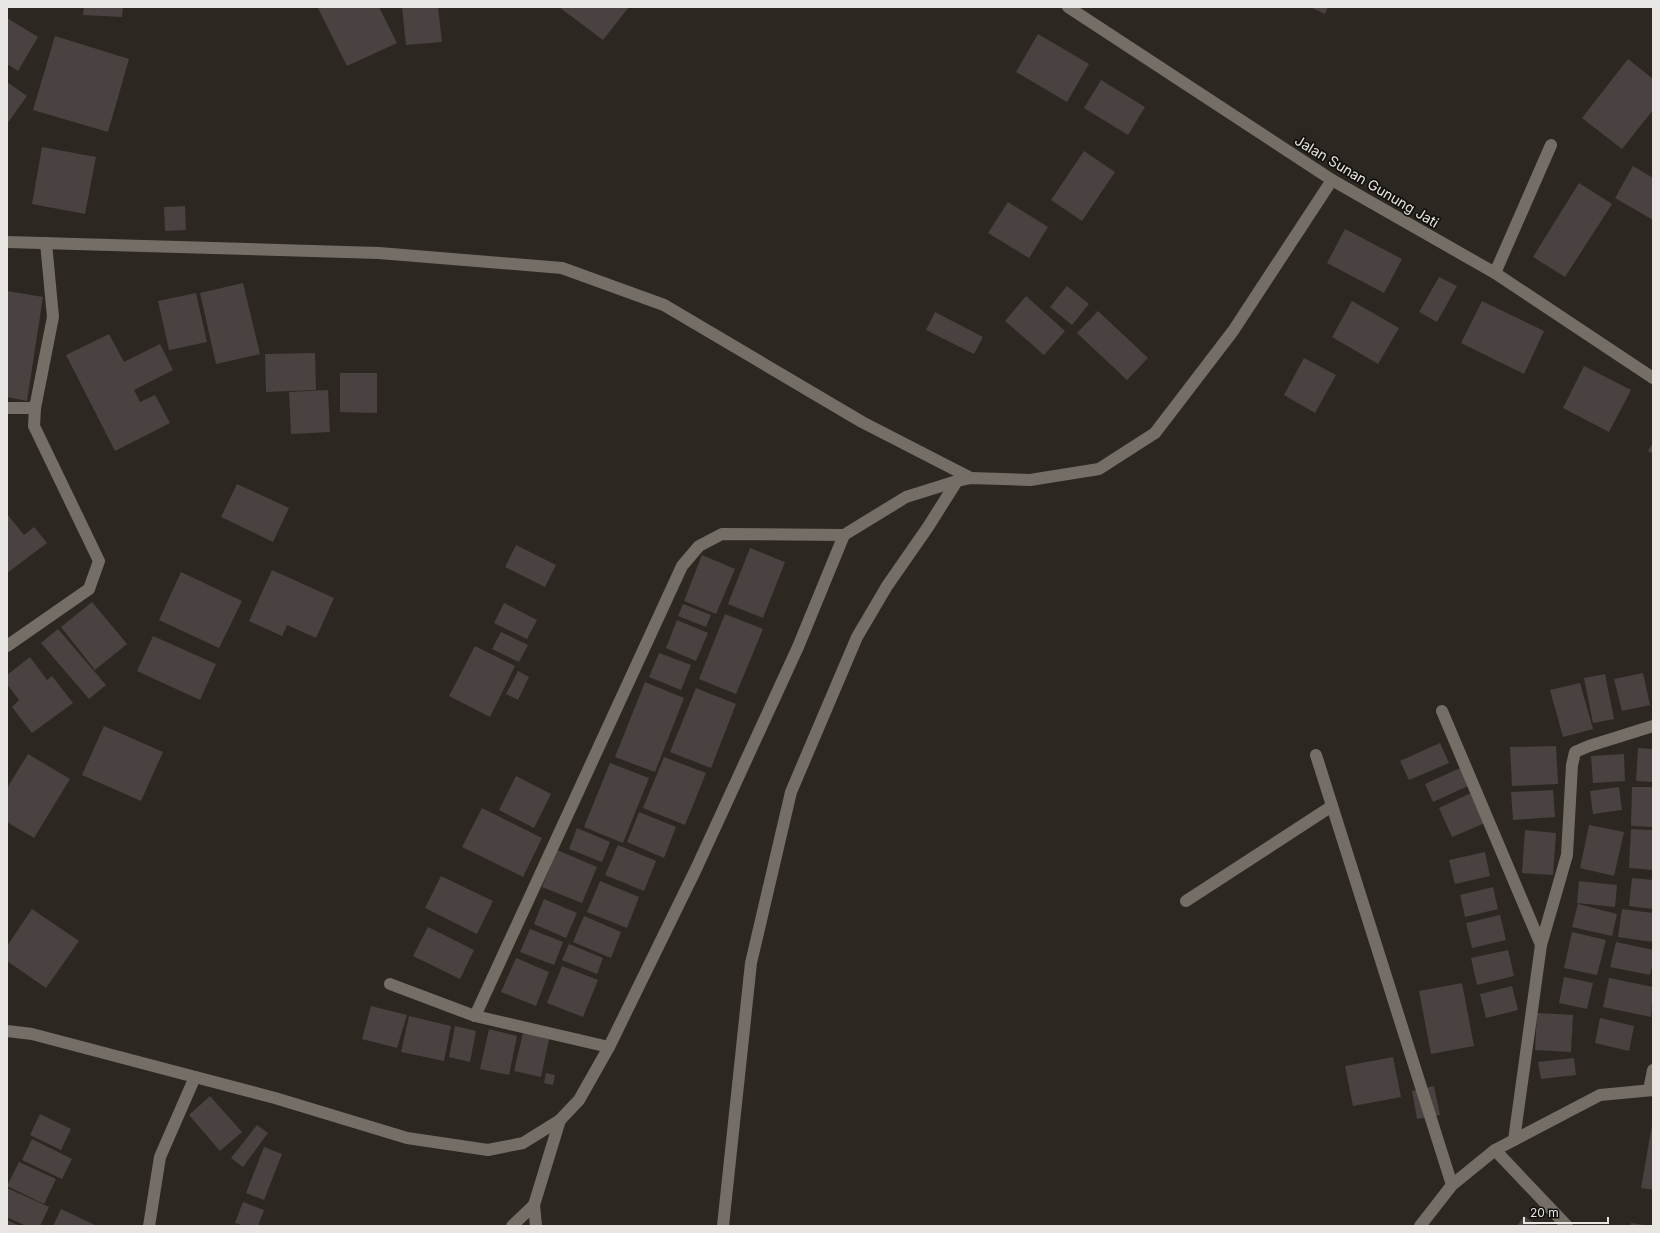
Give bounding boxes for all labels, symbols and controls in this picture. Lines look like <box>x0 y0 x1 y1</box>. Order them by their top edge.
street label: Jalan Sunan Gunung Jati <box>1292 131 1442 231</box>
scale bar <box>1524 1199 1608 1225</box>
text: 20 m <box>1530 1205 1559 1220</box>

